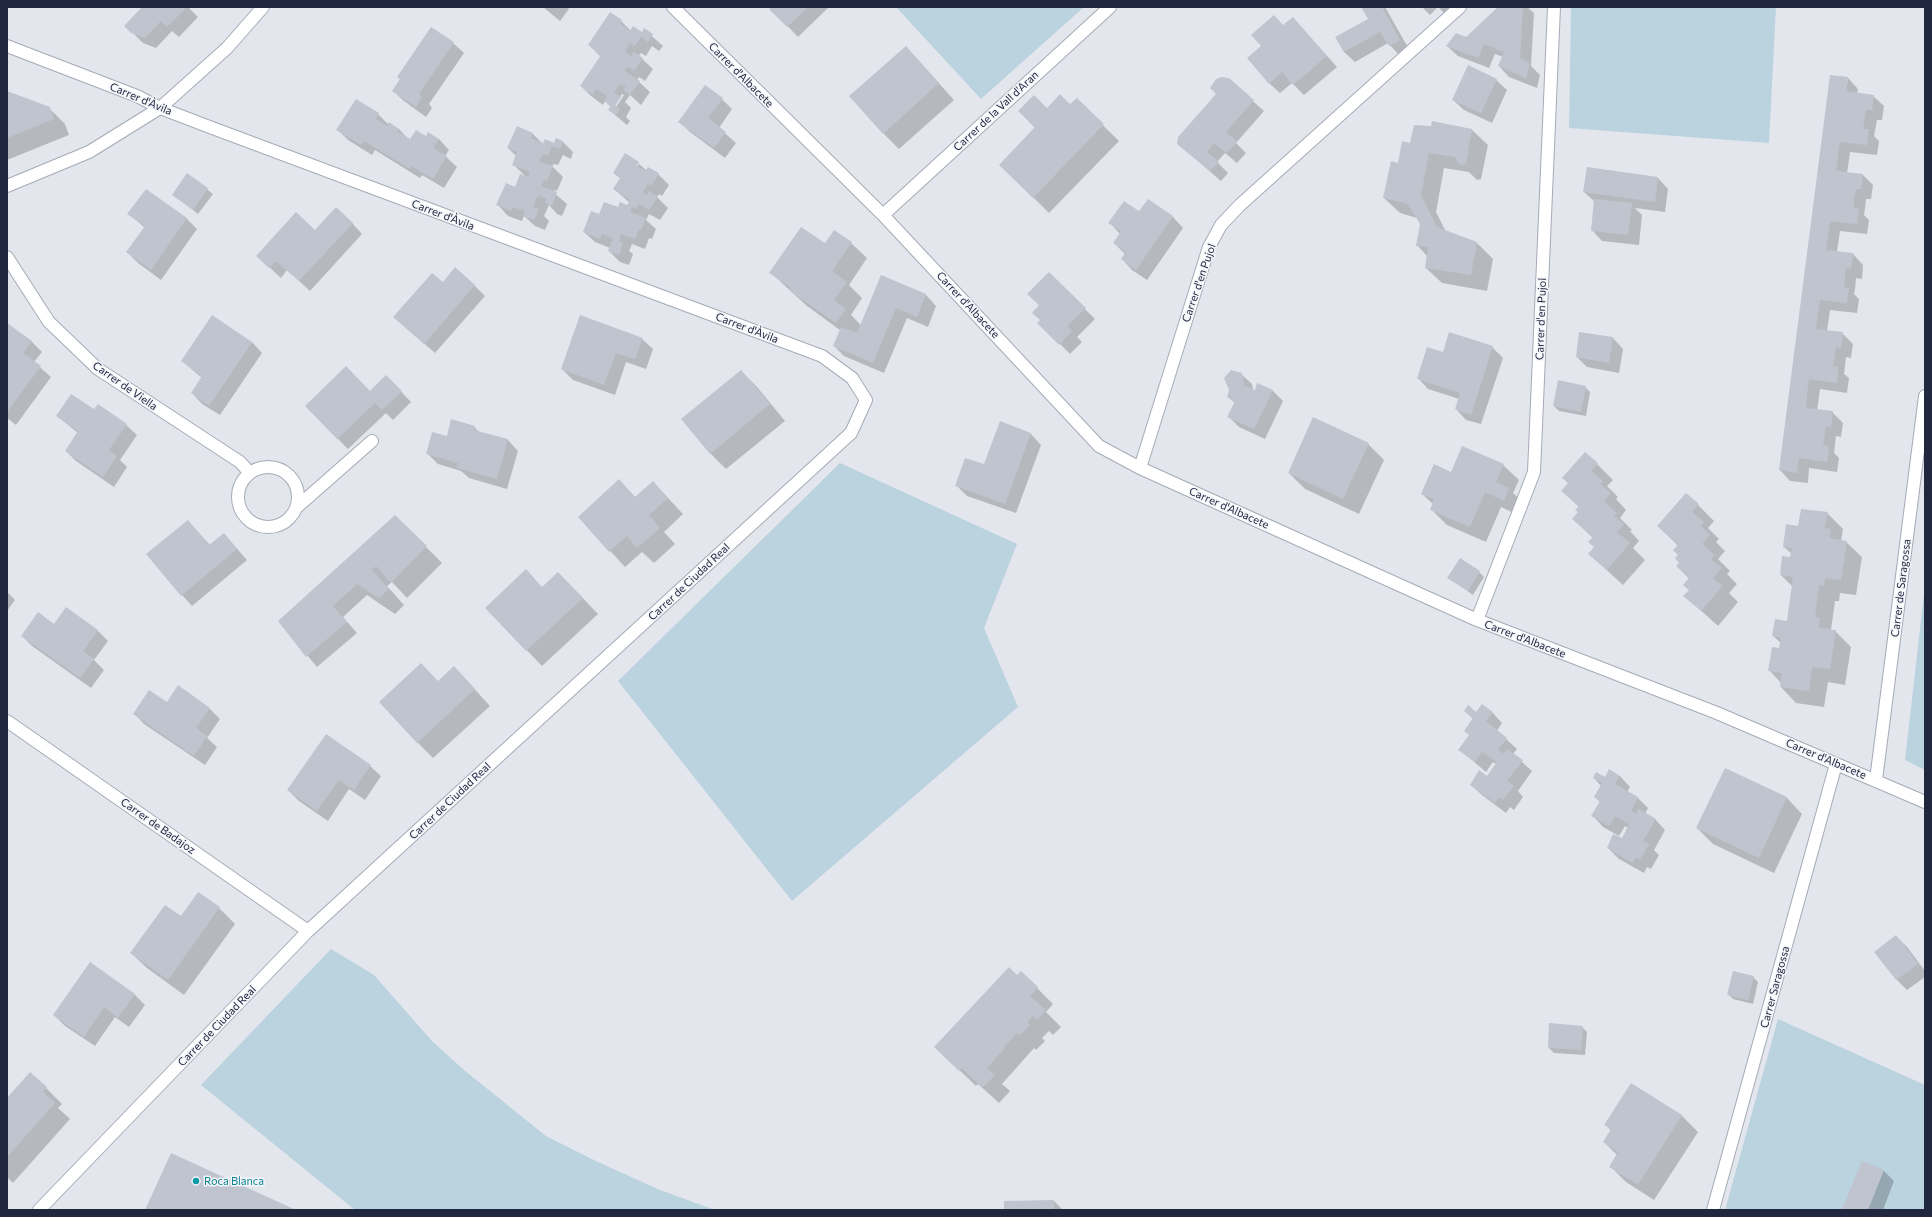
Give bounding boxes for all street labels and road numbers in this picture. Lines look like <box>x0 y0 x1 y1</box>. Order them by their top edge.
street label: Carrer d'Albacete <box>706 40 776 110</box>
street label: Carrer de la Vall d'Aran <box>951 68 1041 154</box>
street label: Carrer d'Àvila <box>108 80 174 118</box>
street label: Carrer d'Àvila <box>410 197 476 233</box>
street label: Carrer d'en Pujol <box>1179 242 1219 324</box>
street label: Carrer d'Albacete <box>934 269 1002 341</box>
street label: Carrer d'en Pujol <box>1533 278 1549 360</box>
street label: Carrer d'Àvila <box>714 310 780 346</box>
street label: Carrer de Viella <box>90 359 160 413</box>
street label: Carrer d'Albacete <box>1187 484 1271 532</box>
street label: Carrer de Saragossa <box>1888 538 1914 638</box>
street label: Carrer de Ciudad Real <box>645 541 733 623</box>
street label: Carrer d'Albacete <box>1482 617 1568 661</box>
street label: Carrer d'Albacete <box>1784 736 1868 782</box>
street label: Carrer de Ciudad Real <box>406 760 494 842</box>
street label: Carrer de Badajoz <box>118 795 198 857</box>
street label: Carrer Saragossa <box>1758 944 1792 1030</box>
street label: Carrer de Ciudad Real <box>175 983 259 1069</box>

